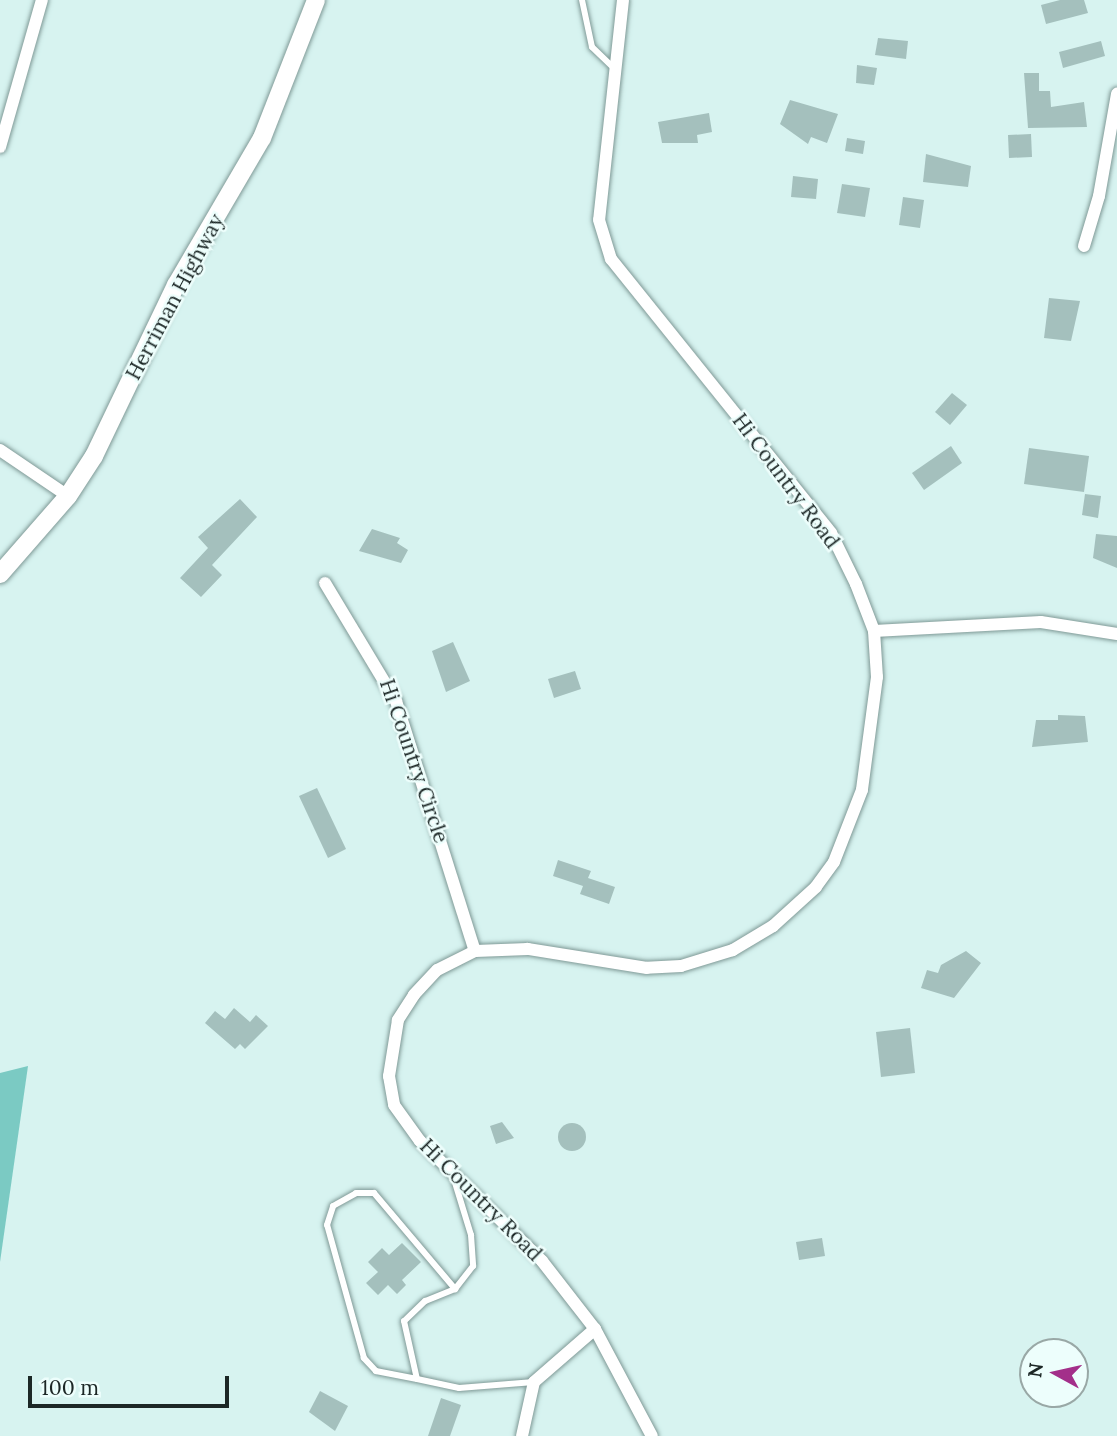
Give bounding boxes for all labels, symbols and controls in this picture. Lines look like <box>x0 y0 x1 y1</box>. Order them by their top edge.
street label: Herriman Highway <box>121 210 229 384</box>
street label: Hi Country Road <box>727 408 845 554</box>
street label: Hi Country Circle <box>374 676 454 846</box>
street label: Hi Country Road <box>415 1134 547 1266</box>
north arrow <box>1019 1338 1089 1408</box>
text: N <box>1022 1361 1048 1379</box>
scale bar <box>32 1362 233 1406</box>
text: 100 m <box>41 1374 99 1401</box>

